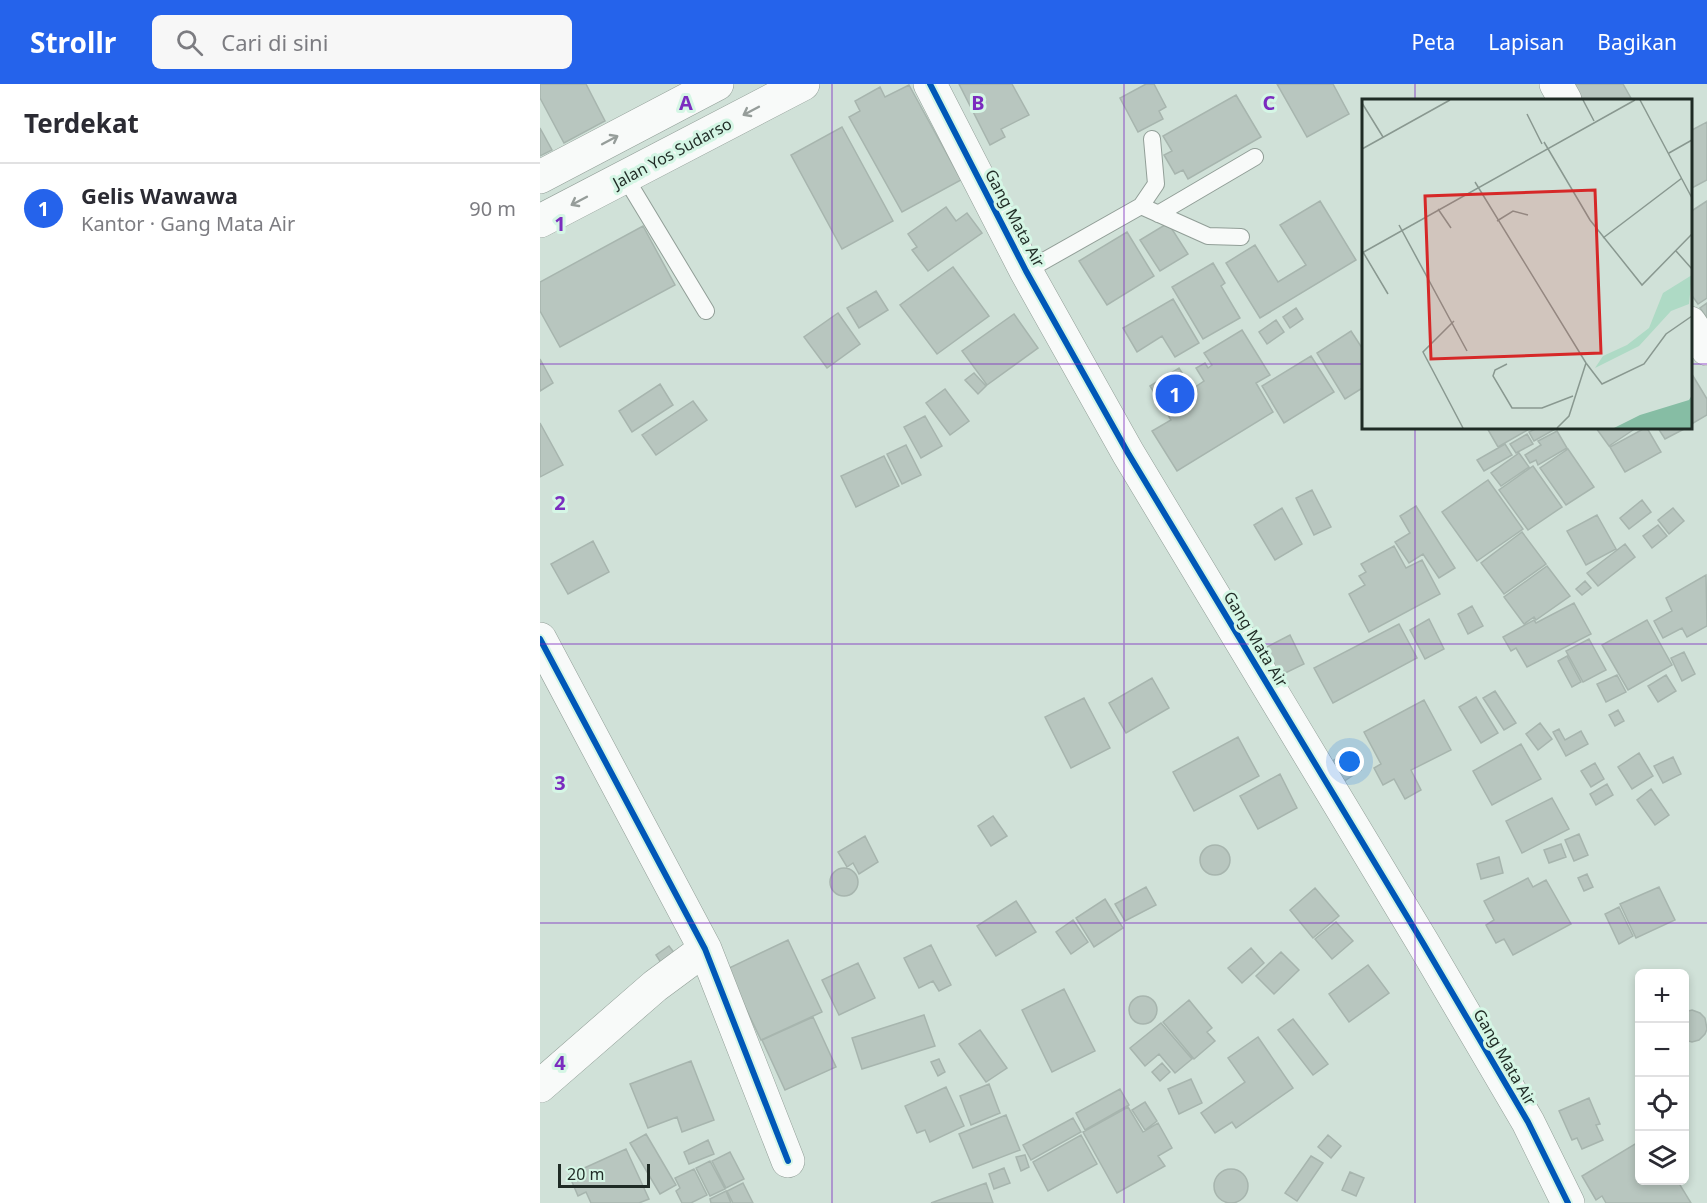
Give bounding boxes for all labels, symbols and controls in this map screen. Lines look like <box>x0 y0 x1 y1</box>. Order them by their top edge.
search box <box>152 15 572 69</box>
text: Strollr <box>30 23 116 61</box>
icon: search <box>173 26 206 59</box>
text: Cari di sini <box>221 27 328 57</box>
text: Peta <box>1411 28 1455 56</box>
text: Lapisan <box>1488 28 1564 56</box>
text: Bagikan <box>1597 28 1677 56</box>
text: A <box>679 89 693 116</box>
text: B <box>971 89 985 116</box>
text: C <box>1263 89 1276 116</box>
inset map <box>1362 99 1692 429</box>
text: Terdekat <box>24 105 139 141</box>
one-way arrow <box>743 106 761 117</box>
street label: Jalan Yos Sudarso <box>607 112 735 195</box>
one-way arrow <box>601 134 619 145</box>
street label: Gang Mata Air <box>980 165 1050 271</box>
text: Gelis Wawawa <box>81 180 238 210</box>
text: 1 <box>38 195 49 222</box>
text: 90 m <box>469 195 516 222</box>
one-way arrow <box>570 196 588 207</box>
text: Kantor · Gang Mata Air <box>81 210 295 237</box>
text: 1 <box>554 210 566 237</box>
pin: 1 <box>1156 372 1194 416</box>
text: 2 <box>554 489 566 516</box>
street label: Gang Mata Air <box>1219 587 1293 691</box>
your location <box>1335 747 1364 776</box>
text: 3 <box>554 769 566 796</box>
map controls <box>1635 969 1689 1185</box>
button: + <box>1635 969 1689 1023</box>
street label: Gang Mata Air <box>1469 1005 1542 1110</box>
button: − <box>1635 1023 1689 1077</box>
text: 4 <box>554 1049 566 1076</box>
button: locate <box>1635 1077 1689 1131</box>
button: layers <box>1635 1131 1689 1185</box>
scale bar <box>558 1161 650 1188</box>
text: 20 m <box>567 1163 604 1185</box>

